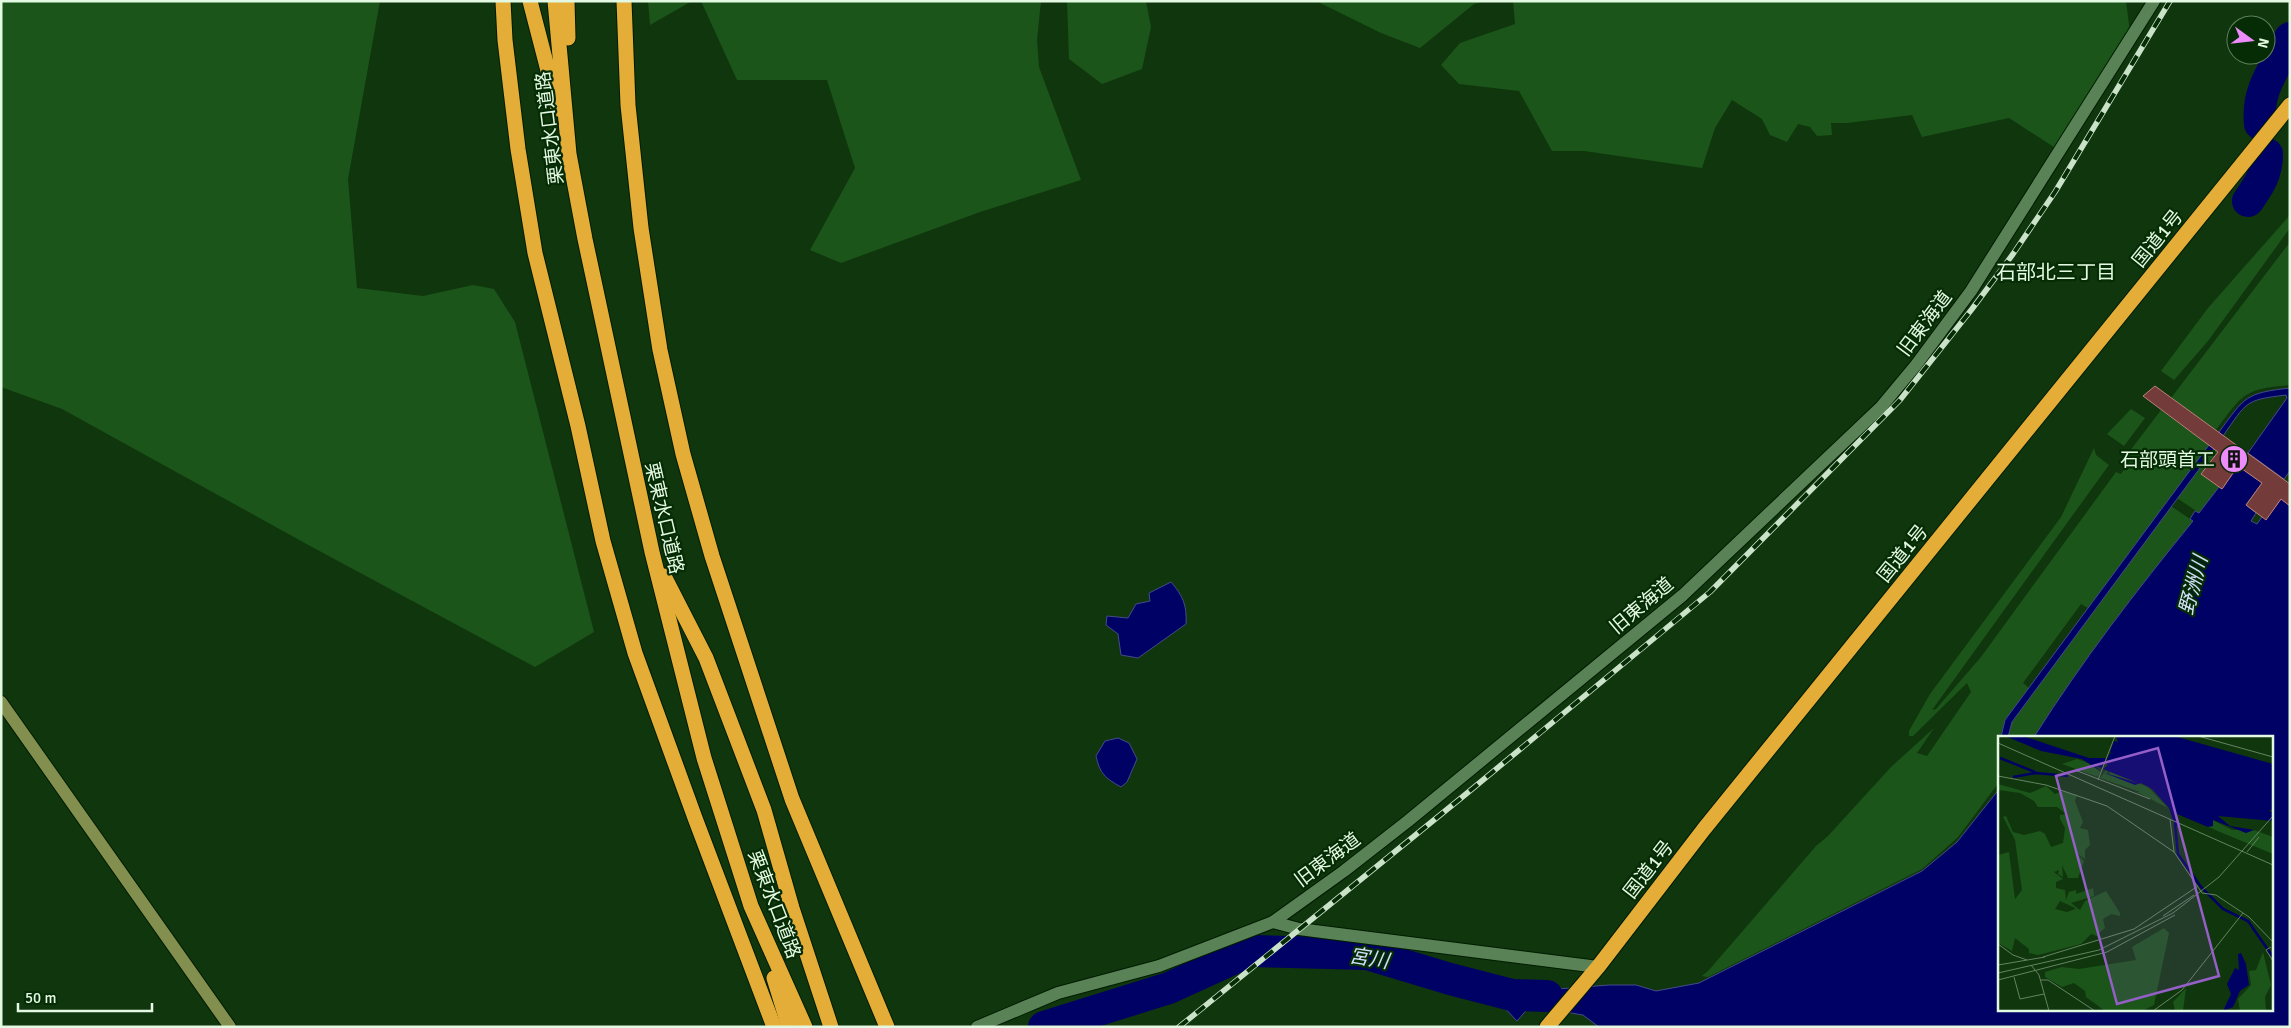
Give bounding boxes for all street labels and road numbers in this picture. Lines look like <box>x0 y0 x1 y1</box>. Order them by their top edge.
street label: 栗東水口道路 <box>531 70 569 186</box>
street label: 国道1号 <box>2127 205 2188 272</box>
street label: 旧東海道 <box>1892 286 1957 361</box>
street label: 栗東水口道路 <box>640 460 689 576</box>
street label: 国道1号 <box>1872 520 1933 587</box>
street label: 旧東海道 <box>1605 572 1678 639</box>
street label: 旧東海道 <box>1290 827 1365 892</box>
street label: 国道1号 <box>1619 836 1679 904</box>
street label: 栗東水口道路 <box>742 847 806 962</box>

